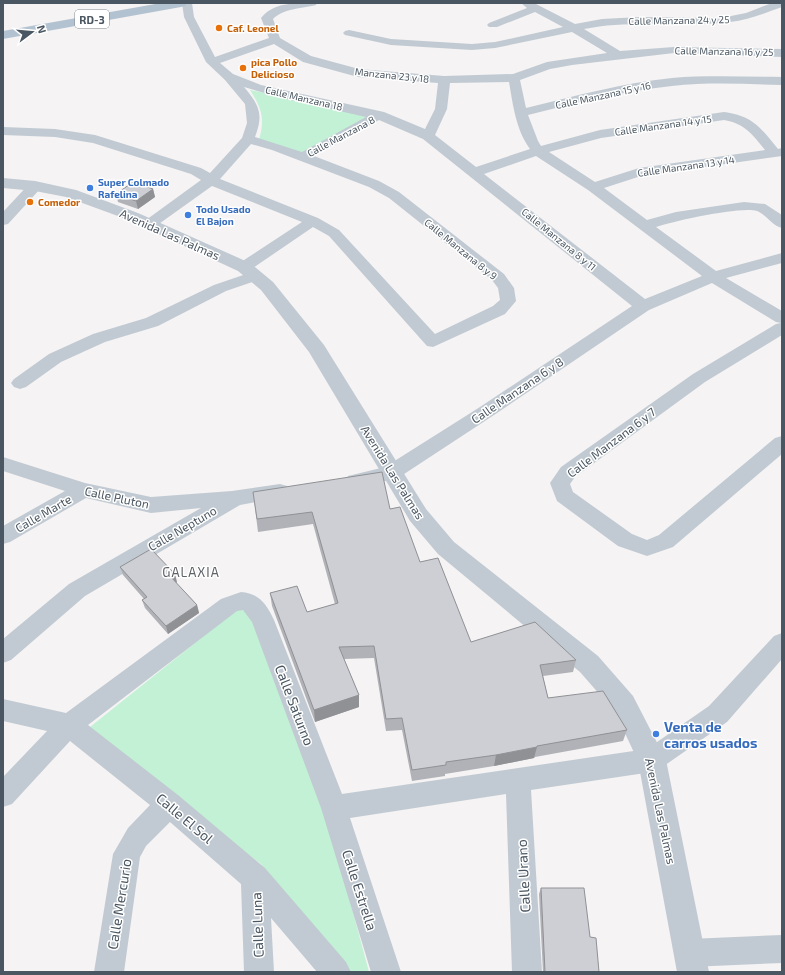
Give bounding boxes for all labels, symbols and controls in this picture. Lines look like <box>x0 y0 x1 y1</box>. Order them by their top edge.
road number: RD-3 <box>75 10 109 28</box>
north arrow <box>12 12 52 52</box>
street label: Calle Manzana 24 y 25 <box>628 13 730 27</box>
place label: Caf. Leonel <box>227 22 279 34</box>
text: N <box>35 23 49 35</box>
marker: Caf. Leonel <box>214 23 224 33</box>
street label: Calle Manzana 16 y 25 <box>674 44 774 58</box>
place label: pica Pollo Delicioso <box>251 56 297 80</box>
marker: pica Pollo Delicioso <box>238 63 248 73</box>
street label: Manzana 23 y 18 <box>354 65 430 85</box>
street label: Calle Manzana 15 y 16 <box>554 79 652 111</box>
street label: Calle Manzana 18 <box>264 83 344 113</box>
street label: Calle Manzana 14 y 15 <box>614 112 712 138</box>
street label: Calle Manzana 8 <box>305 113 377 159</box>
street label: Calle Manzana 13 y 14 <box>637 153 735 179</box>
place label: Super Colmado Rafelina <box>98 176 169 200</box>
marker: Super Colmado Rafelina <box>85 183 95 193</box>
place label: Comedor <box>38 196 81 208</box>
marker: Comedor <box>25 197 35 207</box>
place label: Todo Usado El Bajon <box>196 203 251 227</box>
street label: Calle Manzana 8 y 11 <box>519 205 599 273</box>
street label: Avenida Las Palmas <box>118 206 222 262</box>
marker: Todo Usado El Bajon <box>183 210 193 220</box>
street label: Calle Manzana 8 y 9 <box>422 216 500 282</box>
street label: Calle Manzana 6 y 8 <box>468 354 566 426</box>
street label: Calle Manzana 6 y 7 <box>564 404 658 480</box>
street label: Avenida Las Palmas <box>358 423 428 521</box>
street label: Calle Pluton <box>83 483 151 511</box>
street label: Calle Marte <box>12 491 74 535</box>
street label: Calle Neptuno <box>145 503 219 553</box>
district label: GALAXIA <box>162 564 220 580</box>
street label: Calle Saturno <box>272 662 318 748</box>
place label: Venta de carros usados <box>664 718 757 751</box>
marker: Venta de carros usados <box>651 729 661 739</box>
street label: Avenida Las Palmas <box>643 757 679 865</box>
street label: Calle El Sol <box>153 789 218 847</box>
street label: Calle Urano <box>513 839 533 913</box>
street label: Calle Estrella <box>339 847 381 933</box>
street label: Calle Mercurio <box>103 857 135 951</box>
street label: Calle Luna <box>247 892 267 958</box>

